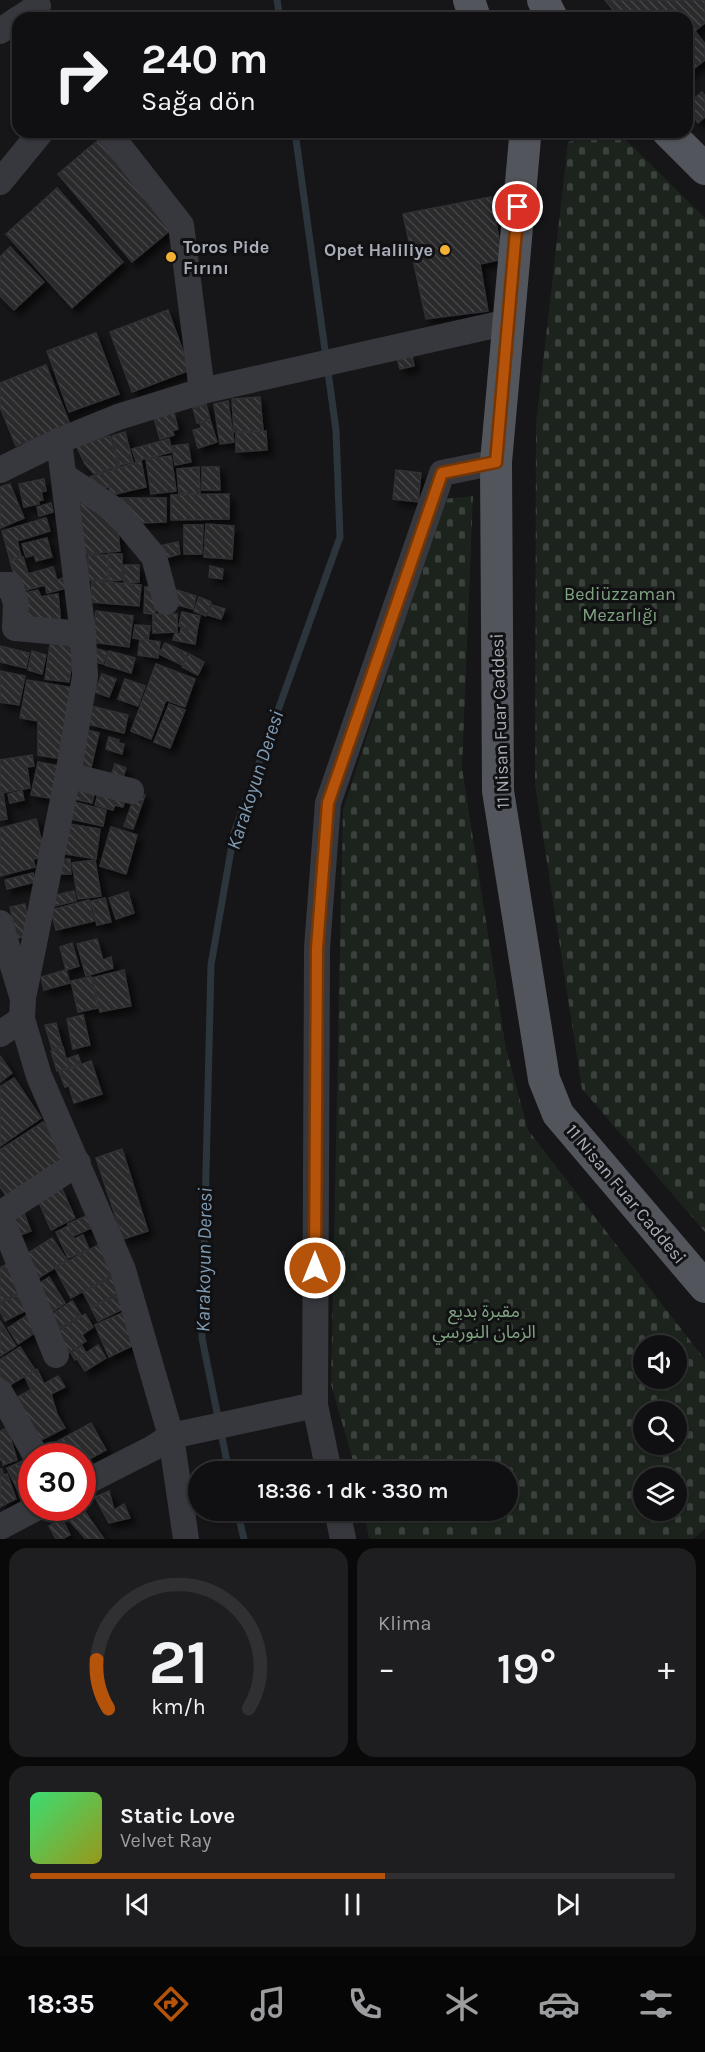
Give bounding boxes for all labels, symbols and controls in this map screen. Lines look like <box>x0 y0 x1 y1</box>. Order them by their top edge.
text: 240 m <box>141 34 268 84</box>
icon: right <box>42 36 120 114</box>
text: Sağa dön <box>141 85 256 117</box>
pin <box>492 181 543 232</box>
icon: arrive <box>501 190 534 223</box>
place label: Toros Pide Fırını <box>183 236 269 279</box>
place label: Opet Haliliye <box>324 239 433 261</box>
marker: Opet Haliliye <box>438 243 452 257</box>
marker: Toros Pide Fırını <box>164 250 178 264</box>
park label: Bediüzzaman Mezarlığı <box>564 583 676 626</box>
street label: 11 Nisan Fuar Caddesi <box>486 633 514 809</box>
water label: Karakoyun Deresi <box>222 708 288 852</box>
street label: 11 Nisan Fuar Caddesi <box>561 1120 691 1268</box>
water label: Karakoyun Deresi <box>191 1187 217 1333</box>
position arrow <box>283 1236 347 1300</box>
park label: مقبرة بديع الزمان النورسي <box>432 1300 536 1345</box>
map controls <box>633 1335 687 1521</box>
button: sound <box>633 1335 687 1389</box>
button: search <box>633 1401 687 1455</box>
speed limit sign: 30 <box>18 1443 96 1521</box>
button: layers <box>633 1467 687 1521</box>
text: 18:36 · 1 dk · 330 m <box>257 1478 449 1504</box>
text: Klima <box>378 1612 431 1635</box>
text: 21 <box>148 1626 208 1699</box>
text: 19° <box>497 1642 556 1694</box>
text: − <box>378 1649 395 1687</box>
text: + <box>658 1649 675 1687</box>
text: km/h <box>151 1695 206 1720</box>
text: Static Love <box>120 1803 235 1829</box>
text: Velvet Ray <box>120 1829 212 1852</box>
icon: previous <box>121 1888 154 1921</box>
icon: pause <box>336 1888 369 1921</box>
icon: next <box>551 1888 584 1921</box>
icon: directions <box>150 1983 192 2025</box>
icon: music <box>247 1983 289 2025</box>
icon: phone <box>344 1983 386 2025</box>
icon: climate <box>441 1983 483 2025</box>
icon: car <box>538 1983 580 2025</box>
icon: filters <box>635 1983 677 2025</box>
text: 18:35 <box>28 1988 94 2020</box>

